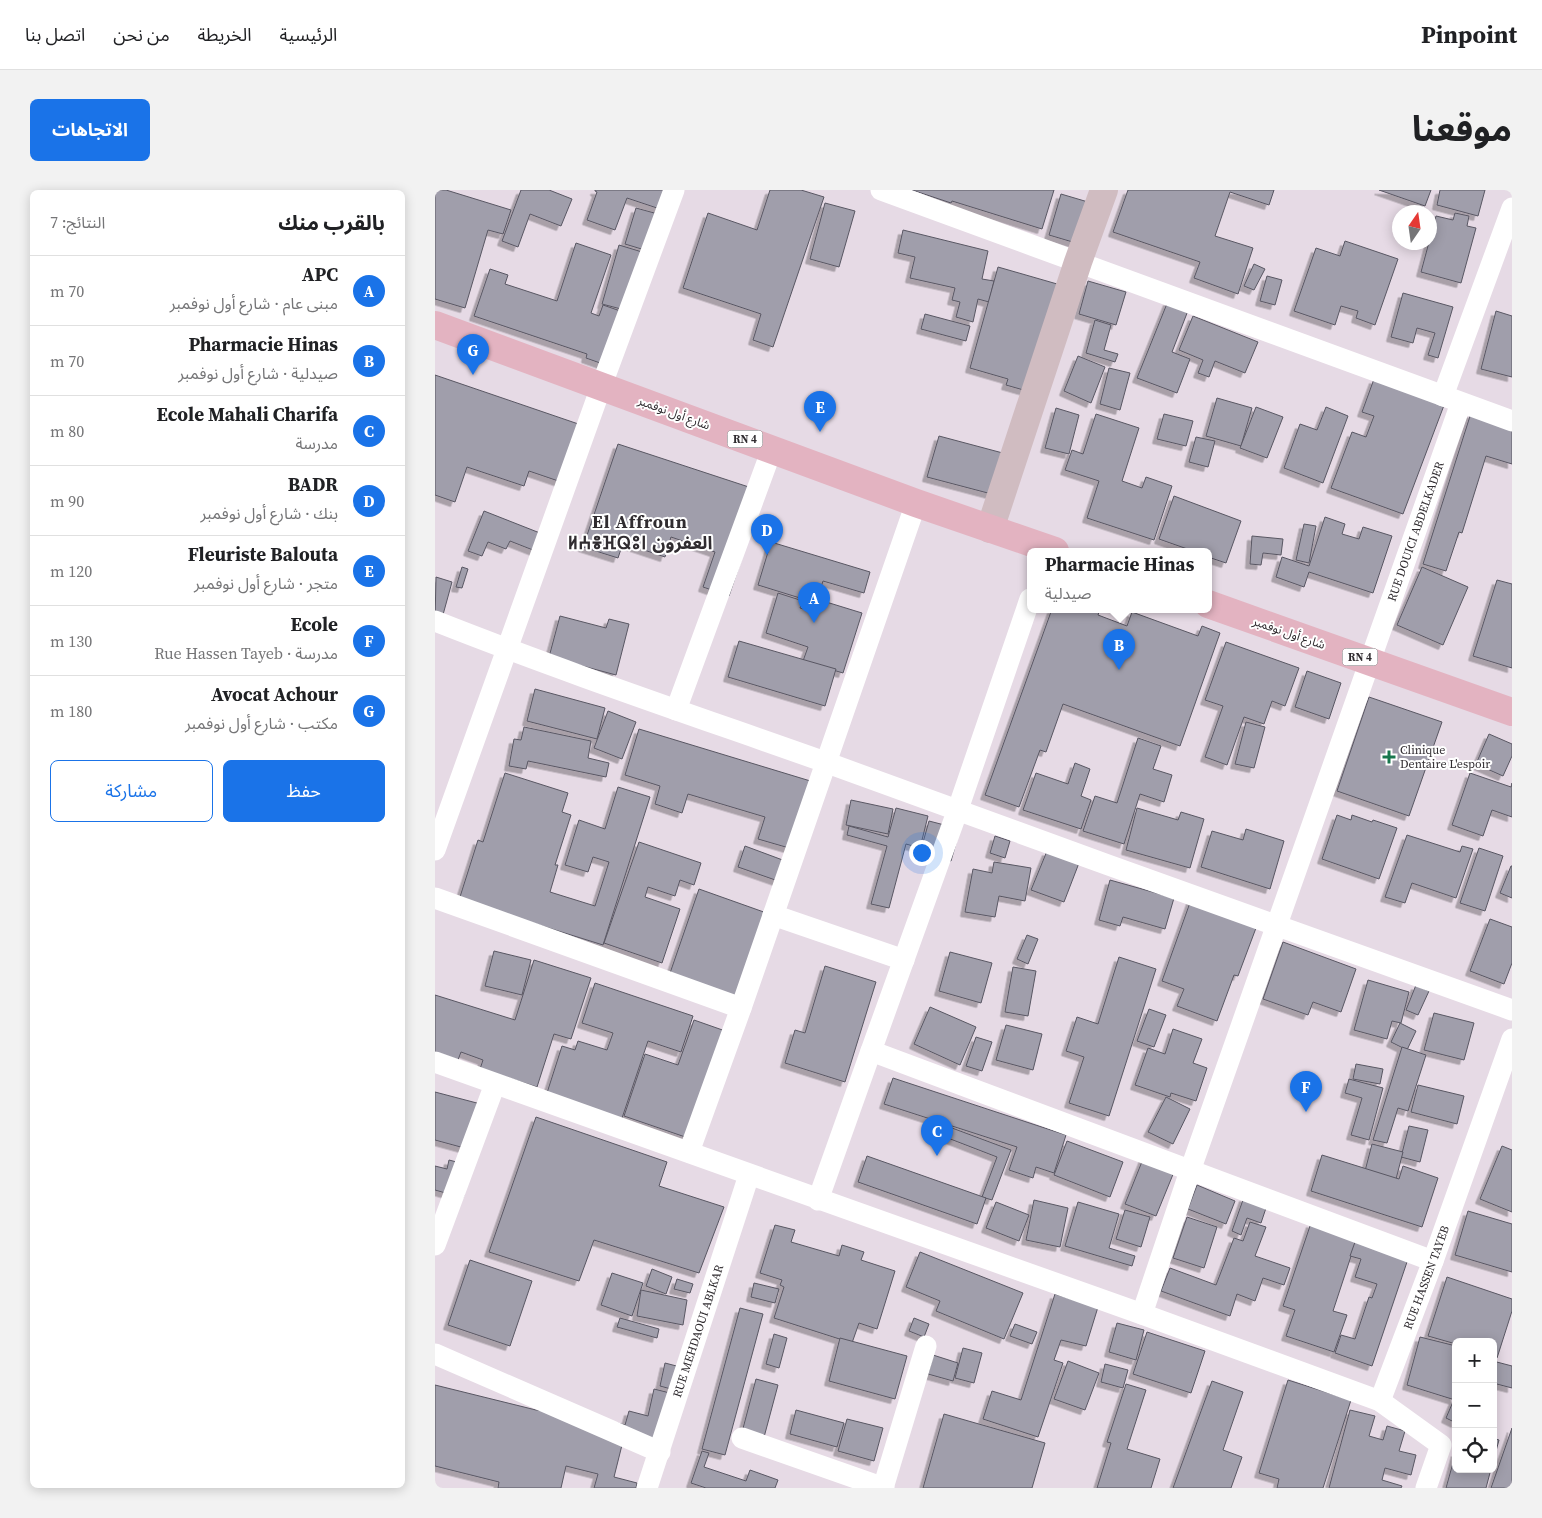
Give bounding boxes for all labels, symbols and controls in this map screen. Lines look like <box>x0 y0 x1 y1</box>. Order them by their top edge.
text: Pinpoint <box>1421 18 1517 51</box>
text: اتصل بنا <box>25 22 85 47</box>
text: من نحن <box>113 22 170 47</box>
text: الخريطة <box>198 22 252 47</box>
text: الرئيسية <box>280 22 337 47</box>
button: الاتجاهات <box>30 99 150 161</box>
text: موقعنا <box>1412 105 1512 153</box>
north arrow <box>1392 205 1437 250</box>
text: بالقرب منك <box>278 208 385 237</box>
text: النتائج: 7 <box>50 211 105 233</box>
text: APC <box>302 261 338 287</box>
text: 70 m <box>50 280 84 302</box>
text: A <box>364 280 374 302</box>
text: مبنى عام · شارع أول نوفمبر <box>170 292 338 314</box>
text: Pharmacie Hinas <box>188 331 338 357</box>
pin: G <box>457 334 489 375</box>
text: 70 m <box>50 350 84 372</box>
text: B <box>364 350 374 372</box>
text: صيدلية · شارع أول نوفمبر <box>178 362 338 384</box>
pin: E <box>804 391 836 432</box>
street label: شارع أول نوفمبر <box>634 392 712 434</box>
text: Ecole Mahali Charifa <box>157 401 338 427</box>
text: 80 m <box>50 420 84 442</box>
text: C <box>364 420 374 442</box>
road number: RN 4 <box>727 430 763 448</box>
text: مدرسة <box>295 432 338 454</box>
street label: RUE DOUICI ABDELKADER <box>1384 459 1448 603</box>
text: BADR <box>288 471 338 497</box>
text: 90 m <box>50 490 84 512</box>
text: D <box>363 490 375 512</box>
text: بنك · شارع أول نوفمبر <box>200 502 338 524</box>
district label: El Affroun ⵍⵄⴻⴼⵕⵓⵏ العفرون <box>568 509 712 555</box>
pin: D <box>751 514 783 555</box>
text: Fleuriste Balouta <box>188 541 338 567</box>
popup <box>1027 548 1212 613</box>
text: Pharmacie Hinas <box>1045 551 1194 577</box>
text: 120 m <box>50 560 92 582</box>
text: E <box>364 560 374 582</box>
text: متجر · شارع أول نوفمبر <box>194 572 338 594</box>
pin: A <box>798 582 830 623</box>
text: صيدلية <box>1045 582 1092 604</box>
text: Ecole <box>291 611 338 637</box>
street label: شارع أول نوفمبر <box>1249 613 1327 654</box>
pin: B <box>1103 629 1135 670</box>
text: 130 m <box>50 630 92 652</box>
text: F <box>364 630 374 652</box>
text: مدرسة · Rue Hassen Tayeb <box>154 642 338 664</box>
road number: RN 4 <box>1343 648 1377 666</box>
text: Avocat Achour <box>211 681 338 707</box>
text: 180 m <box>50 700 92 722</box>
text: G <box>364 700 374 722</box>
text: مكتب · شارع أول نوفمبر <box>185 712 338 734</box>
place label: Clinique Dentaire L'espoir <box>1400 742 1490 772</box>
marker: Clinique Dentaire L'espoir <box>1382 750 1396 764</box>
button: مشاركة <box>50 760 213 822</box>
button: حفظ <box>223 760 385 822</box>
your location <box>909 840 935 866</box>
pin: F <box>1290 1071 1322 1112</box>
pin: C <box>921 1115 953 1156</box>
street label: RUE HASSEN TAYEB <box>1400 1223 1453 1332</box>
street label: RUE MEHDAOUI ABLKAR <box>669 1263 727 1400</box>
map controls <box>1452 1338 1497 1473</box>
button: + <box>1452 1338 1497 1383</box>
button: − <box>1452 1383 1497 1428</box>
button: locate <box>1452 1428 1497 1473</box>

